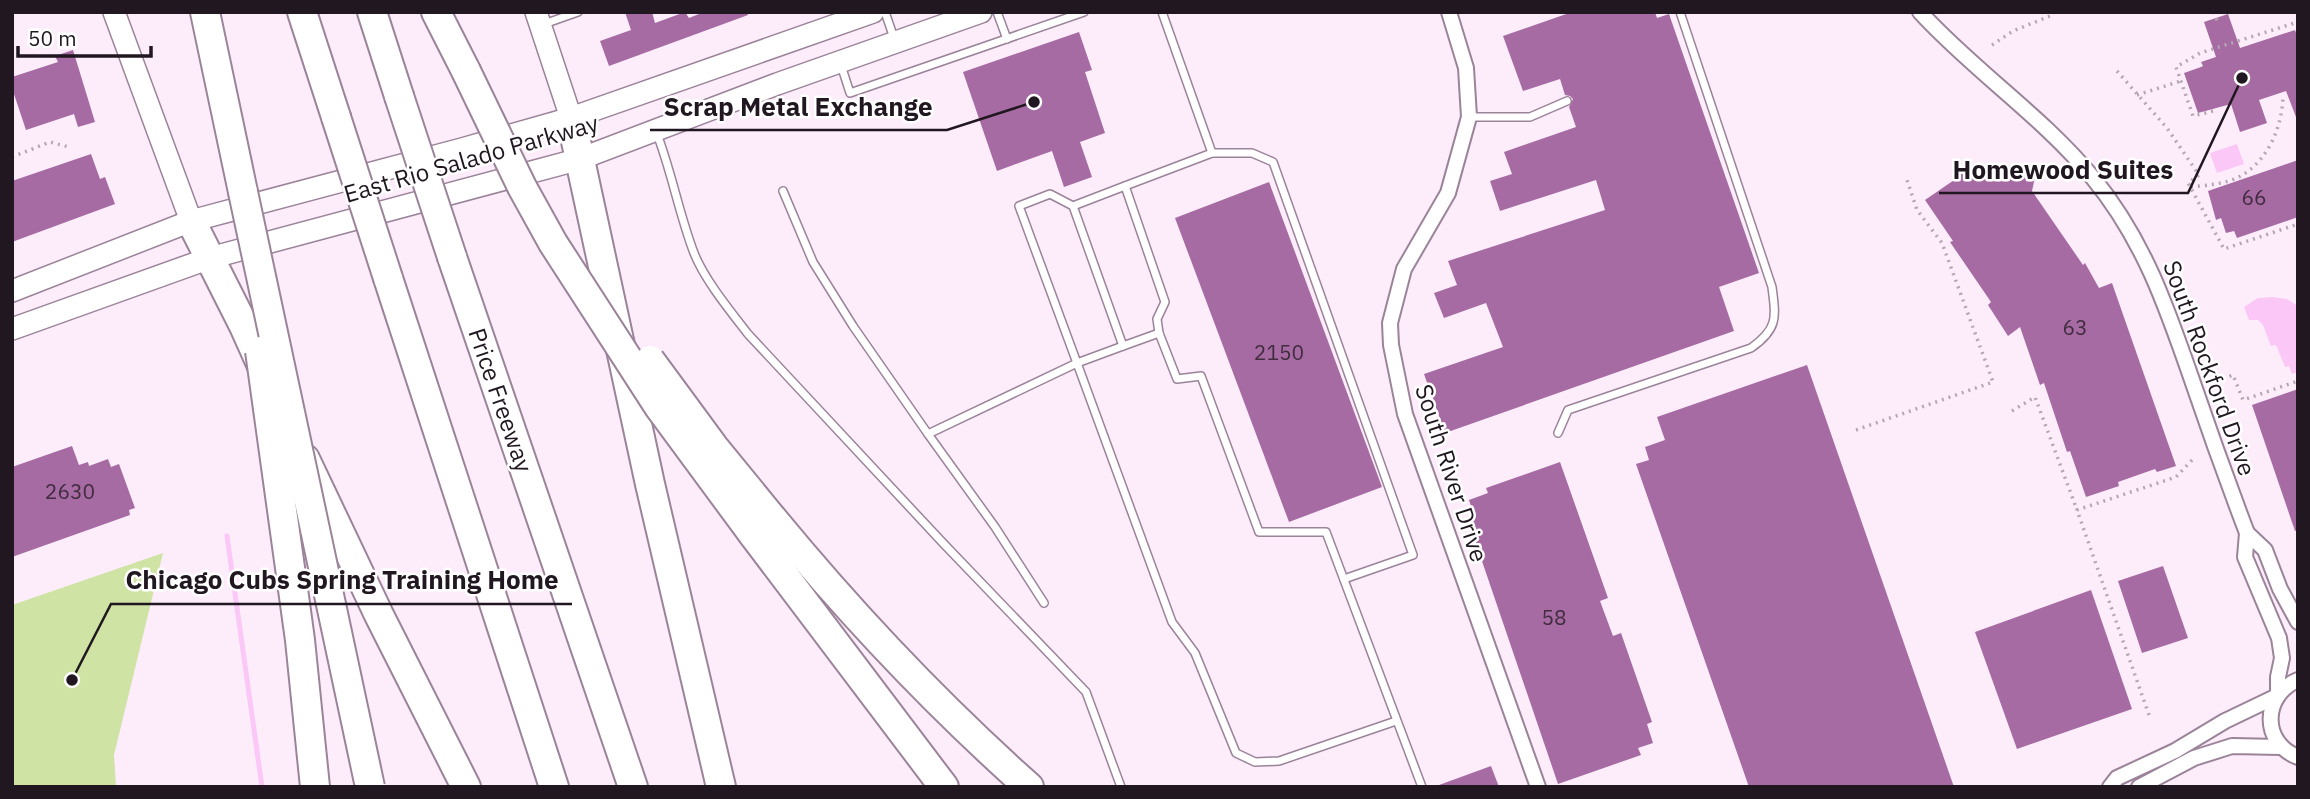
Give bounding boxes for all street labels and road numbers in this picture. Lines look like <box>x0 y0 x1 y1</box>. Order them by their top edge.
street label: East Rio Salado Parkway <box>340 106 602 210</box>
street label: South Rockford Drive <box>2156 256 2264 480</box>
street label: Price Freeway <box>461 324 541 476</box>
street label: South River Drive <box>1408 380 1496 566</box>

